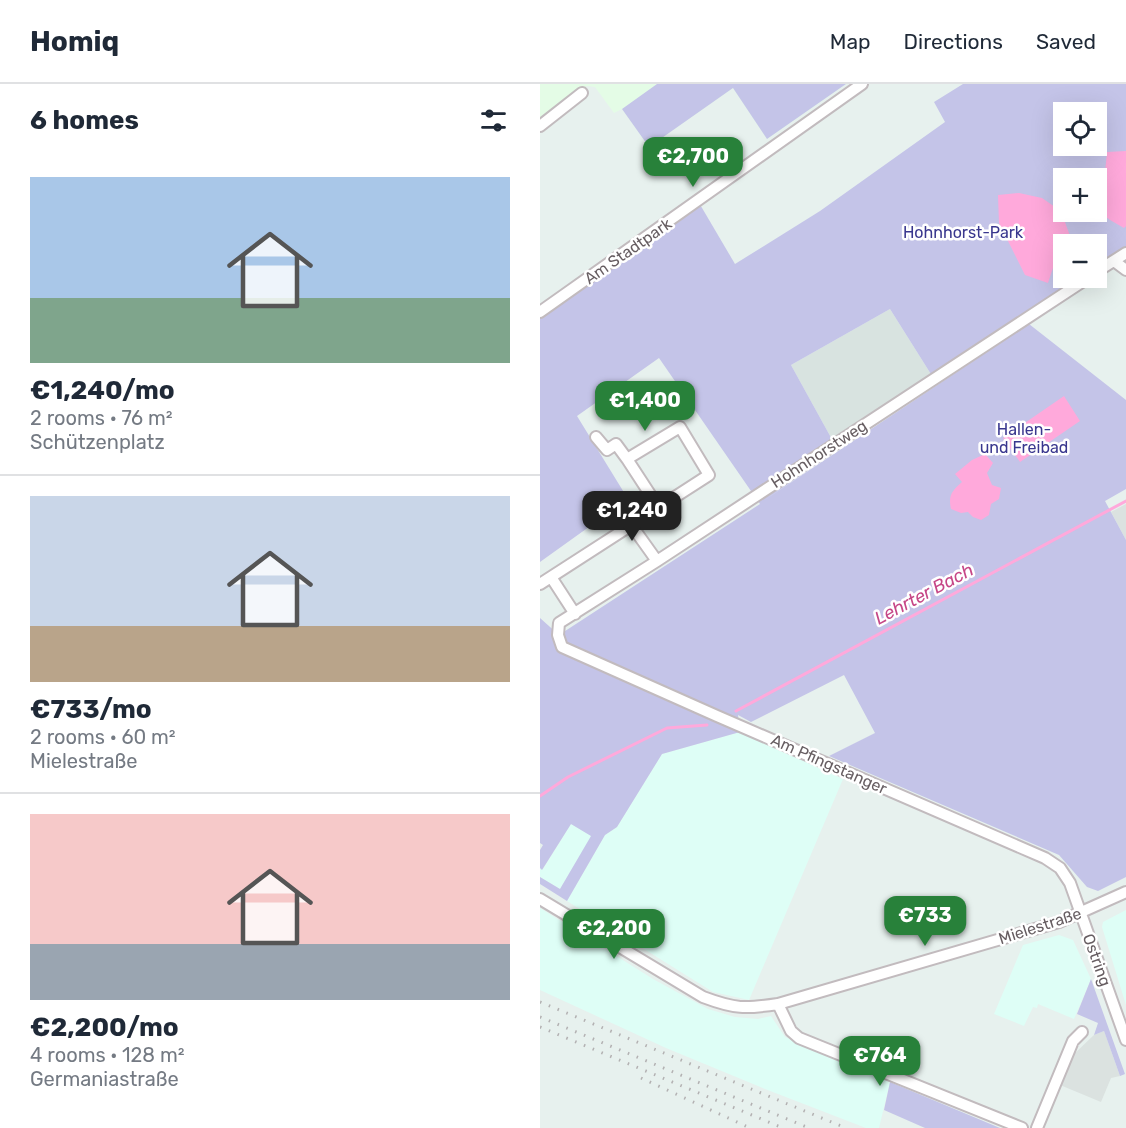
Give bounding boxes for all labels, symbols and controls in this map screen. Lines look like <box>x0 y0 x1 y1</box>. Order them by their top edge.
text: Homiq <box>30 25 119 58</box>
text: Map <box>830 29 871 54</box>
text: Directions <box>904 29 1003 54</box>
text: Saved <box>1036 29 1096 54</box>
map controls <box>1053 102 1107 288</box>
button: locate <box>1053 102 1107 156</box>
icon: filters <box>477 104 510 137</box>
text: 6 homes <box>30 105 139 136</box>
pin: €2,700 <box>644 137 742 188</box>
text: €2,700 <box>657 144 729 168</box>
button: + <box>1053 168 1107 222</box>
street label: Am Stadtpark <box>581 213 676 288</box>
icon: home <box>216 216 324 324</box>
park label: Hohnhorst-Park <box>903 223 1024 242</box>
button: − <box>1053 234 1107 288</box>
text: €1,240/mo <box>30 375 175 406</box>
pin: €1,400 <box>596 381 694 432</box>
text: €1,400 <box>609 388 681 412</box>
text: 2 rooms · 76 m² <box>30 406 173 430</box>
street label: Hohnhorstweg <box>767 416 871 492</box>
park label: Hallen- und Freibad <box>980 420 1068 457</box>
text: Schützenplatz <box>30 430 165 454</box>
pin: €1,240 <box>583 491 681 542</box>
text: €1,240 <box>596 498 668 522</box>
icon: home <box>216 535 324 643</box>
water label: Lehrter Bach <box>871 559 977 629</box>
text: €733/mo <box>30 694 152 725</box>
text: 2 rooms · 60 m² <box>30 725 176 749</box>
street label: Am Pfingstanger <box>768 730 890 798</box>
text: Mielestraße <box>30 749 137 773</box>
icon: home <box>216 853 324 961</box>
pin: €733 <box>889 896 961 947</box>
text: €733 <box>898 903 952 927</box>
street label: Mielestraße <box>996 904 1084 948</box>
pin: €2,200 <box>565 909 663 960</box>
text: €2,200 <box>577 916 651 940</box>
street label: Ostring <box>1079 931 1115 989</box>
text: €2,200/mo <box>30 1012 179 1043</box>
pin: €764 <box>844 1036 916 1087</box>
text: 4 rooms · 128 m² <box>30 1043 185 1067</box>
text: €764 <box>853 1043 907 1067</box>
text: Germaniastraße <box>30 1067 179 1091</box>

